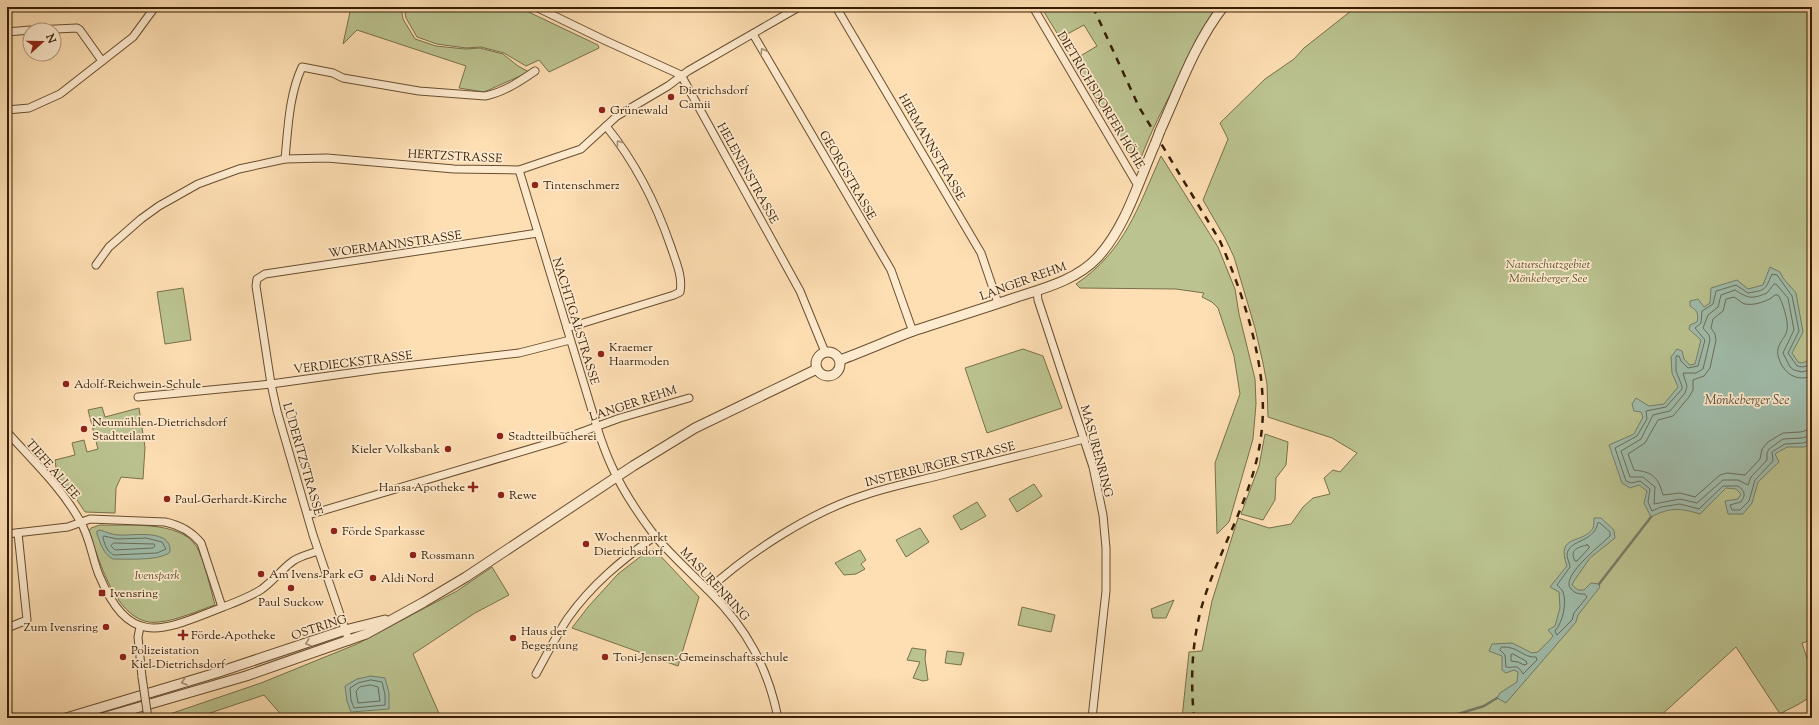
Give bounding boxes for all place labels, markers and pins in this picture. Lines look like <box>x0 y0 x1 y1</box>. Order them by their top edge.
place label: Dietrichsdorf Camii <box>679 82 749 114</box>
marker: Dietrichsdorf Camii <box>666 92 676 102</box>
place label: Grünewald <box>610 102 668 120</box>
marker: Grünewald <box>597 105 607 115</box>
place label: Tintenschmerz <box>543 177 620 195</box>
marker: Tintenschmerz <box>530 180 540 190</box>
place label: Kraemer Haarmoden <box>609 339 670 371</box>
marker: Kraemer Haarmoden <box>596 349 606 359</box>
place label: Adolf-Reichwein-Schule <box>74 376 201 394</box>
marker: Adolf-Reichwein-Schule <box>61 379 71 389</box>
place label: Neumühlen-Dietrichsdorf Stadtteilamt <box>92 414 228 446</box>
marker: Neumühlen-Dietrichsdorf Stadtteilamt <box>79 424 89 434</box>
place label: Stadtteilbücherei <box>508 428 597 446</box>
marker: Stadtteilbücherei <box>495 431 505 441</box>
place label: Kieler Volksbank <box>351 441 440 459</box>
marker: Kieler Volksbank <box>443 444 453 454</box>
place label: Hansa Apotheke <box>379 479 465 497</box>
marker: Hansa Apotheke <box>468 482 478 492</box>
place label: Rewe <box>509 487 537 505</box>
marker: Rewe <box>496 490 506 500</box>
place label: Paul-Gerhardt-Kirche <box>175 491 288 509</box>
marker: Paul-Gerhardt-Kirche <box>162 494 172 504</box>
place label: Förde Sparkasse <box>342 523 425 541</box>
marker: Förde Sparkasse <box>329 526 339 536</box>
place label: Wochenmarkt Dietrichsdorf <box>594 529 668 561</box>
marker: Wochenmarkt Dietrichsdorf <box>581 539 591 549</box>
place label: Rossmann <box>421 547 475 565</box>
marker: Rossmann <box>408 550 418 560</box>
place label: Am Ivens-Park eG <box>269 566 364 584</box>
marker: Am Ivens-Park eG <box>256 569 266 579</box>
place label: Aldi Nord <box>381 570 434 588</box>
marker: Aldi Nord <box>368 573 378 583</box>
marker: Paul Suckow <box>286 583 296 593</box>
place label: Ivensring <box>110 585 158 603</box>
marker: Ivensring <box>97 588 107 598</box>
place label: Paul Suckow <box>258 594 324 612</box>
place label: Zum Ivensring <box>24 619 98 637</box>
marker: Zum Ivensring <box>101 622 111 632</box>
place label: Haus der Begegnung <box>521 623 578 655</box>
place label: Förde-Apotheke <box>191 627 276 645</box>
marker: Förde-Apotheke <box>178 630 188 640</box>
marker: Haus der Begegnung <box>508 633 518 643</box>
place label: Polizeistation Kiel-Dietrichsdorf <box>131 642 226 674</box>
place label: Toni-Jensen-Gemeinschaftsschule <box>613 649 789 667</box>
marker: Polizeistation Kiel-Dietrichsdorf <box>118 652 128 662</box>
marker: Toni-Jensen-Gemeinschaftsschule <box>600 652 610 662</box>

